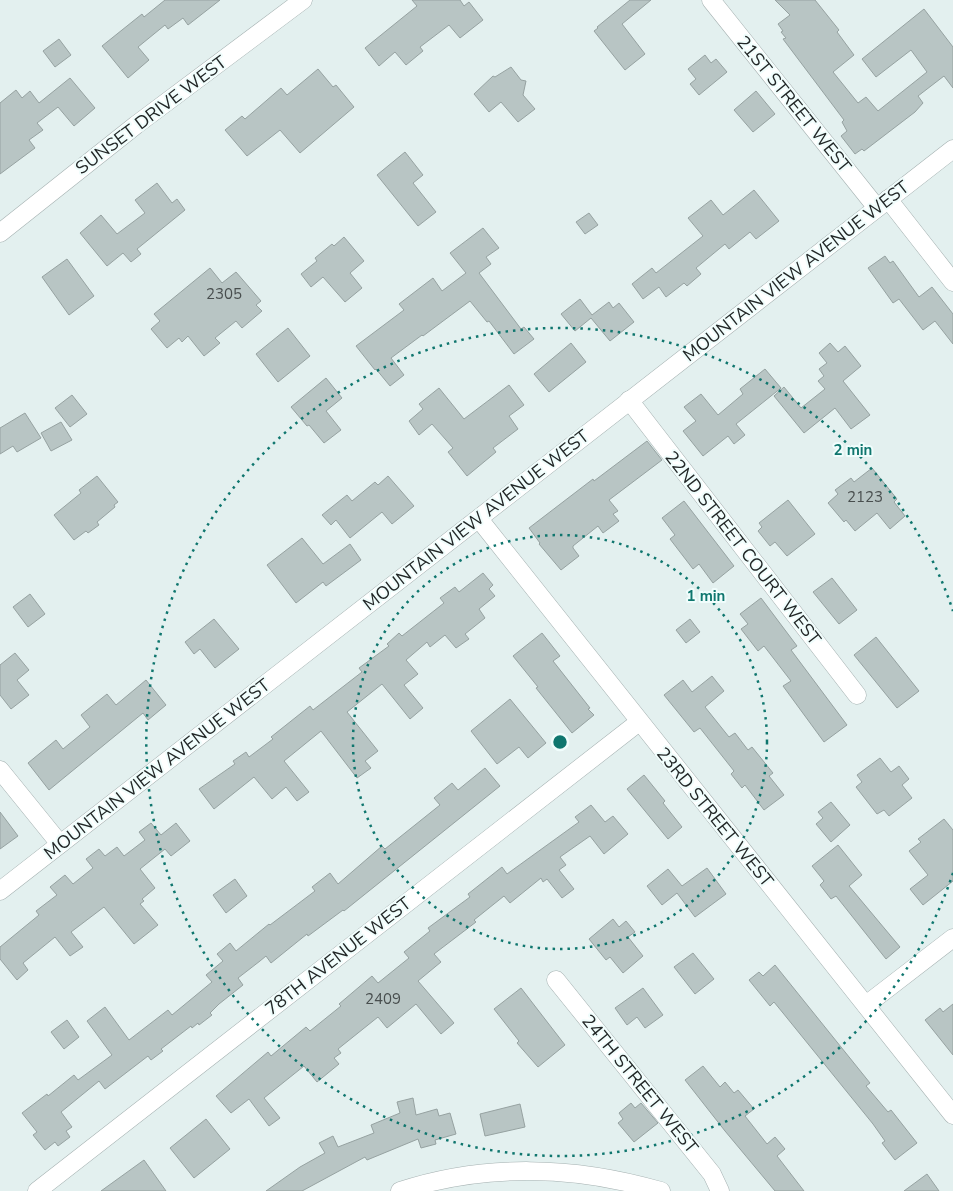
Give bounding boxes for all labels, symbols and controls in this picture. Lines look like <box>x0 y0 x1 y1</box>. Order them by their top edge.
street label: 21ST STREET WEST <box>731 31 857 178</box>
street label: SUNSET DRIVE WEST <box>70 50 232 180</box>
street label: MOUNTAIN VIEW AVENUE WEST <box>678 175 914 367</box>
house number: 2305 <box>206 284 242 304</box>
street label: MOUNTAIN VIEW AVENUE WEST <box>358 424 594 616</box>
text: 2 min <box>834 440 872 460</box>
street label: 22ND STREET COURT WEST <box>660 446 827 650</box>
house number: 2123 <box>847 487 883 507</box>
text: 1 min <box>687 586 725 606</box>
street label: MOUNTAIN VIEW AVENUE WEST <box>39 673 275 865</box>
centre of rings <box>551 733 569 751</box>
street label: 23RD STREET WEST <box>651 742 779 892</box>
street label: 78TH AVENUE WEST <box>260 891 416 1021</box>
house number: 2409 <box>365 989 401 1009</box>
street label: 24TH STREET WEST <box>576 1009 704 1159</box>

